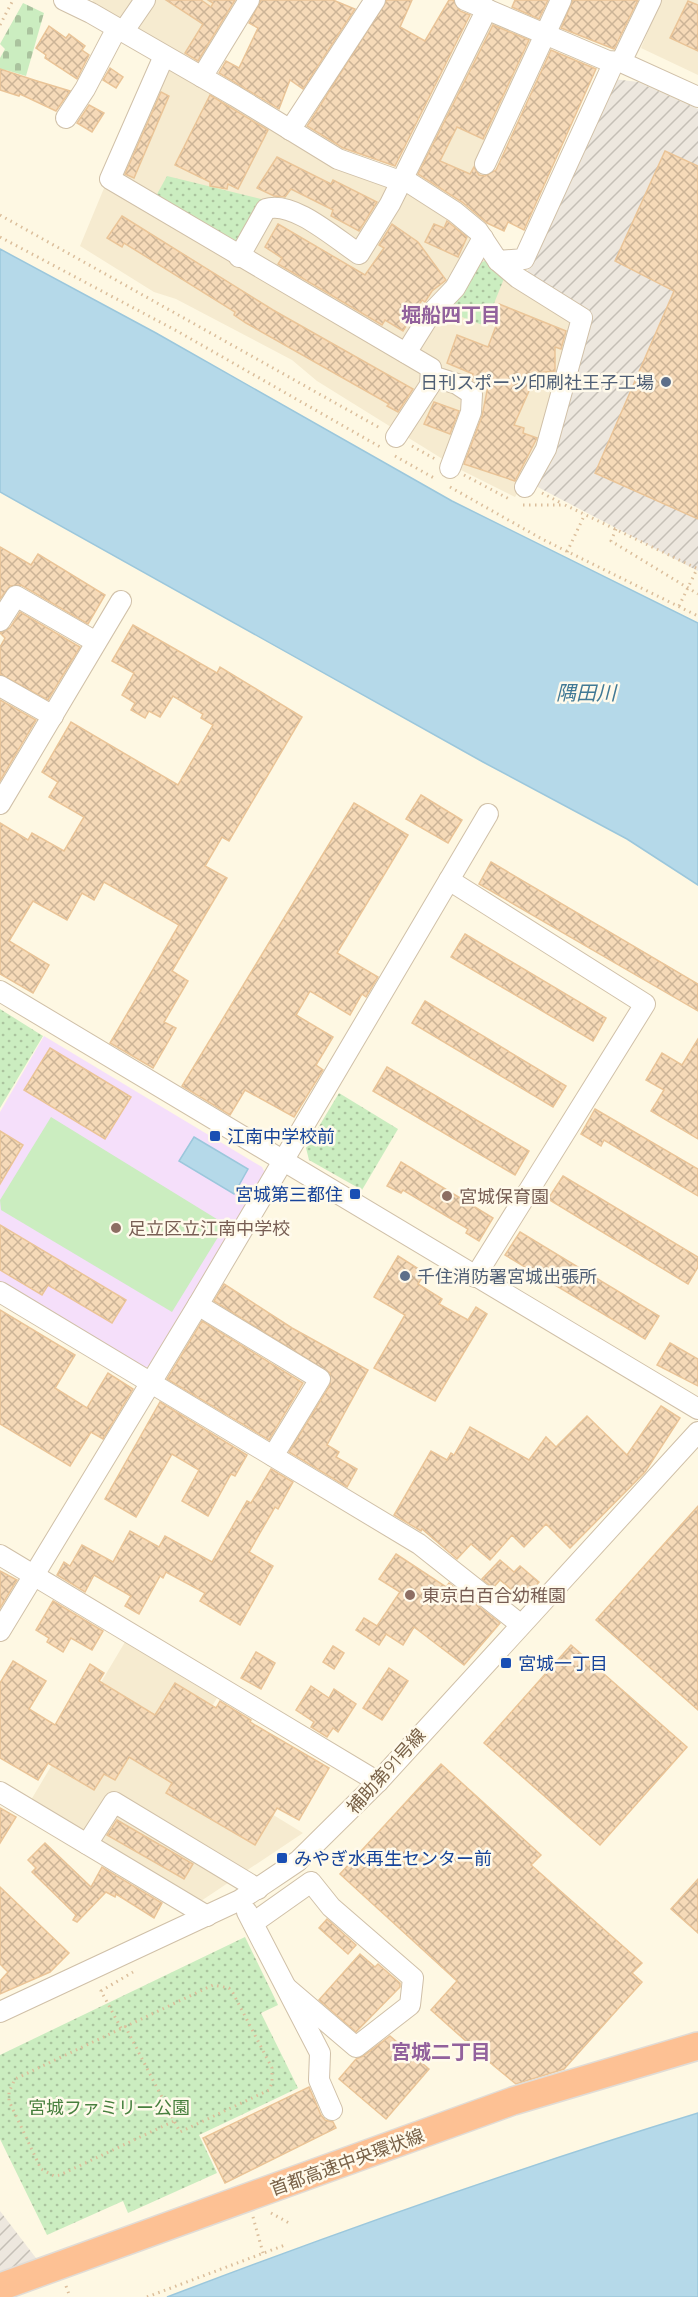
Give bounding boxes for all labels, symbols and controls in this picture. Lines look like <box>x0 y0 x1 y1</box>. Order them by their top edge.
district label: 堀船四丁目 <box>401 302 501 327</box>
place label: 日刊スポーツ印刷社王子工場 <box>420 371 654 394</box>
marker: 日刊スポーツ印刷社王子工場 <box>659 375 673 389</box>
water label: 隅田川 <box>556 680 618 705</box>
place label: 江南中学校前 <box>227 1125 335 1148</box>
marker: 江南中学校前 <box>208 1129 222 1143</box>
place label: 宮城第三都住 <box>235 1183 343 1206</box>
place label: 宮城保育園 <box>459 1185 549 1208</box>
marker: 宮城第三都住 <box>348 1187 362 1201</box>
marker: 宮城保育園 <box>440 1189 454 1203</box>
place label: 足立区立江南中学校 <box>128 1217 290 1240</box>
marker: 足立区立江南中学校 <box>109 1221 123 1235</box>
place label: 千住消防署宮城出張所 <box>417 1265 597 1288</box>
marker: 千住消防署宮城出張所 <box>398 1269 412 1283</box>
place label: 東京白百合幼稚園 <box>422 1584 566 1607</box>
marker: 東京白百合幼稚園 <box>403 1588 417 1602</box>
place label: 宮城一丁目 <box>518 1652 608 1675</box>
marker: 宮城一丁目 <box>499 1656 513 1670</box>
street label: 補助第91号線 <box>342 1724 430 1818</box>
place label: みやぎ水再生センター前 <box>294 1847 492 1870</box>
marker: みやぎ水再生センター前 <box>275 1851 289 1865</box>
district label: 宮城二丁目 <box>391 2039 491 2064</box>
park label: 宮城ファミリー公園 <box>28 2096 190 2119</box>
street label: 首都高速中央環状線 <box>267 2123 427 2201</box>

